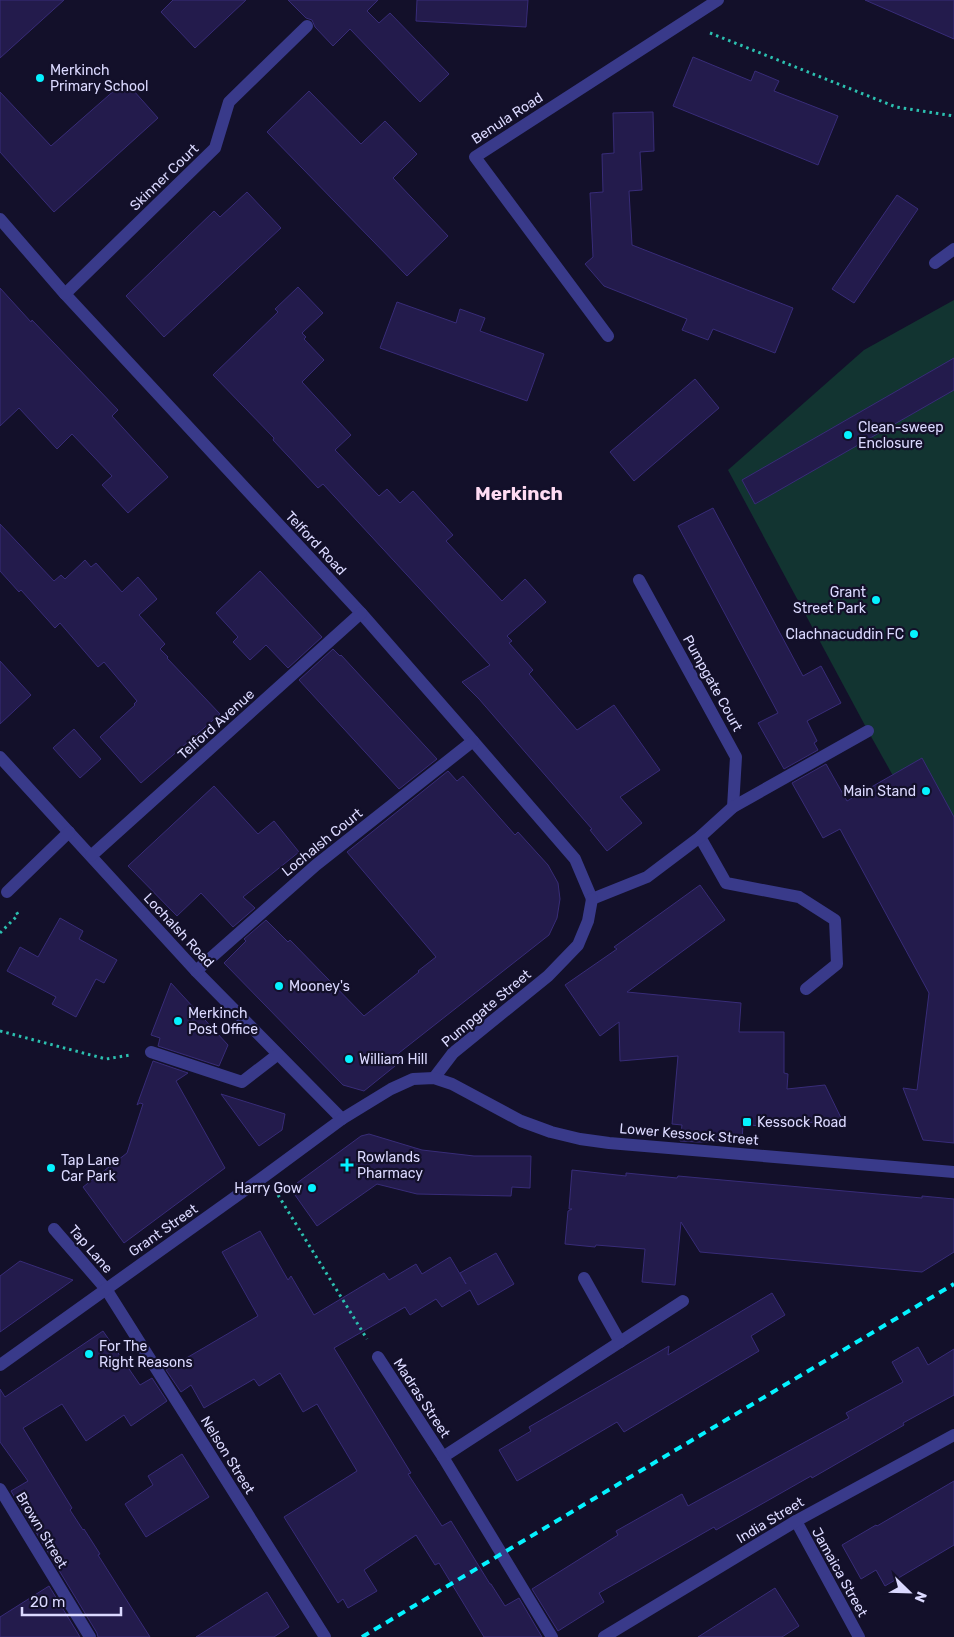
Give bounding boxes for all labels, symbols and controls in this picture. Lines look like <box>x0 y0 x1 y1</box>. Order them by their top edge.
place label: Merkinch Primary School <box>50 62 148 95</box>
marker: Merkinch Primary School <box>34 72 46 84</box>
street label: Benula Road <box>468 89 546 148</box>
street label: Skinner Court <box>126 140 203 214</box>
place label: Clean-sweep Enclosure <box>858 419 944 452</box>
marker: Clean-sweep Enclosure <box>842 429 854 441</box>
district label: Merkinch <box>475 482 563 505</box>
street label: Telford Road <box>282 508 350 579</box>
place label: Grant Street Park <box>793 584 867 617</box>
marker: Grant Street Park <box>870 594 882 606</box>
place label: Clachnacuddin FC <box>786 626 904 643</box>
marker: Clachnacuddin FC <box>908 628 920 640</box>
street label: Pumpgate Court <box>679 632 746 735</box>
street label: Telford Avenue <box>175 686 258 763</box>
place label: Main Stand <box>843 783 916 800</box>
marker: Main Stand <box>920 785 932 797</box>
street label: Lochalsh Court <box>279 804 366 880</box>
street label: Lochalsh Road <box>140 890 217 971</box>
street label: Pumpgate Street <box>438 966 535 1051</box>
place label: Mooney's <box>289 978 350 995</box>
marker: Mooney's <box>273 980 285 992</box>
place label: Merkinch Post Office <box>188 1005 258 1038</box>
marker: Merkinch Post Office <box>172 1015 184 1027</box>
place label: William Hill <box>359 1051 428 1068</box>
marker: William Hill <box>343 1053 355 1065</box>
place label: Kessock Road <box>757 1114 847 1131</box>
marker: Kessock Road <box>741 1116 753 1128</box>
street label: Lower Kessock Street <box>619 1120 760 1149</box>
place label: Rowlands Pharmacy <box>357 1149 423 1182</box>
place label: Tap Lane Car Park <box>61 1152 119 1185</box>
marker: Rowlands Pharmacy <box>341 1159 353 1171</box>
marker: Tap Lane Car Park <box>45 1162 57 1174</box>
place label: Harry Gow <box>234 1180 302 1197</box>
marker: Harry Gow <box>306 1182 318 1194</box>
street label: Grant Street <box>126 1200 201 1260</box>
street label: Tap Lane <box>65 1222 116 1277</box>
place label: For The Right Reasons <box>99 1338 193 1371</box>
marker: For The Right Reasons <box>83 1348 95 1360</box>
street label: Madras Street <box>390 1355 454 1442</box>
street label: Nelson Street <box>197 1413 259 1498</box>
street label: Brown Street <box>12 1489 71 1572</box>
street label: India Street <box>733 1493 808 1547</box>
street label: Jamaica Street <box>808 1525 871 1620</box>
north arrow <box>884 1567 934 1617</box>
scale bar <box>22 1584 121 1616</box>
text: N <box>911 1589 930 1605</box>
text: 20 m <box>30 1593 65 1611</box>

